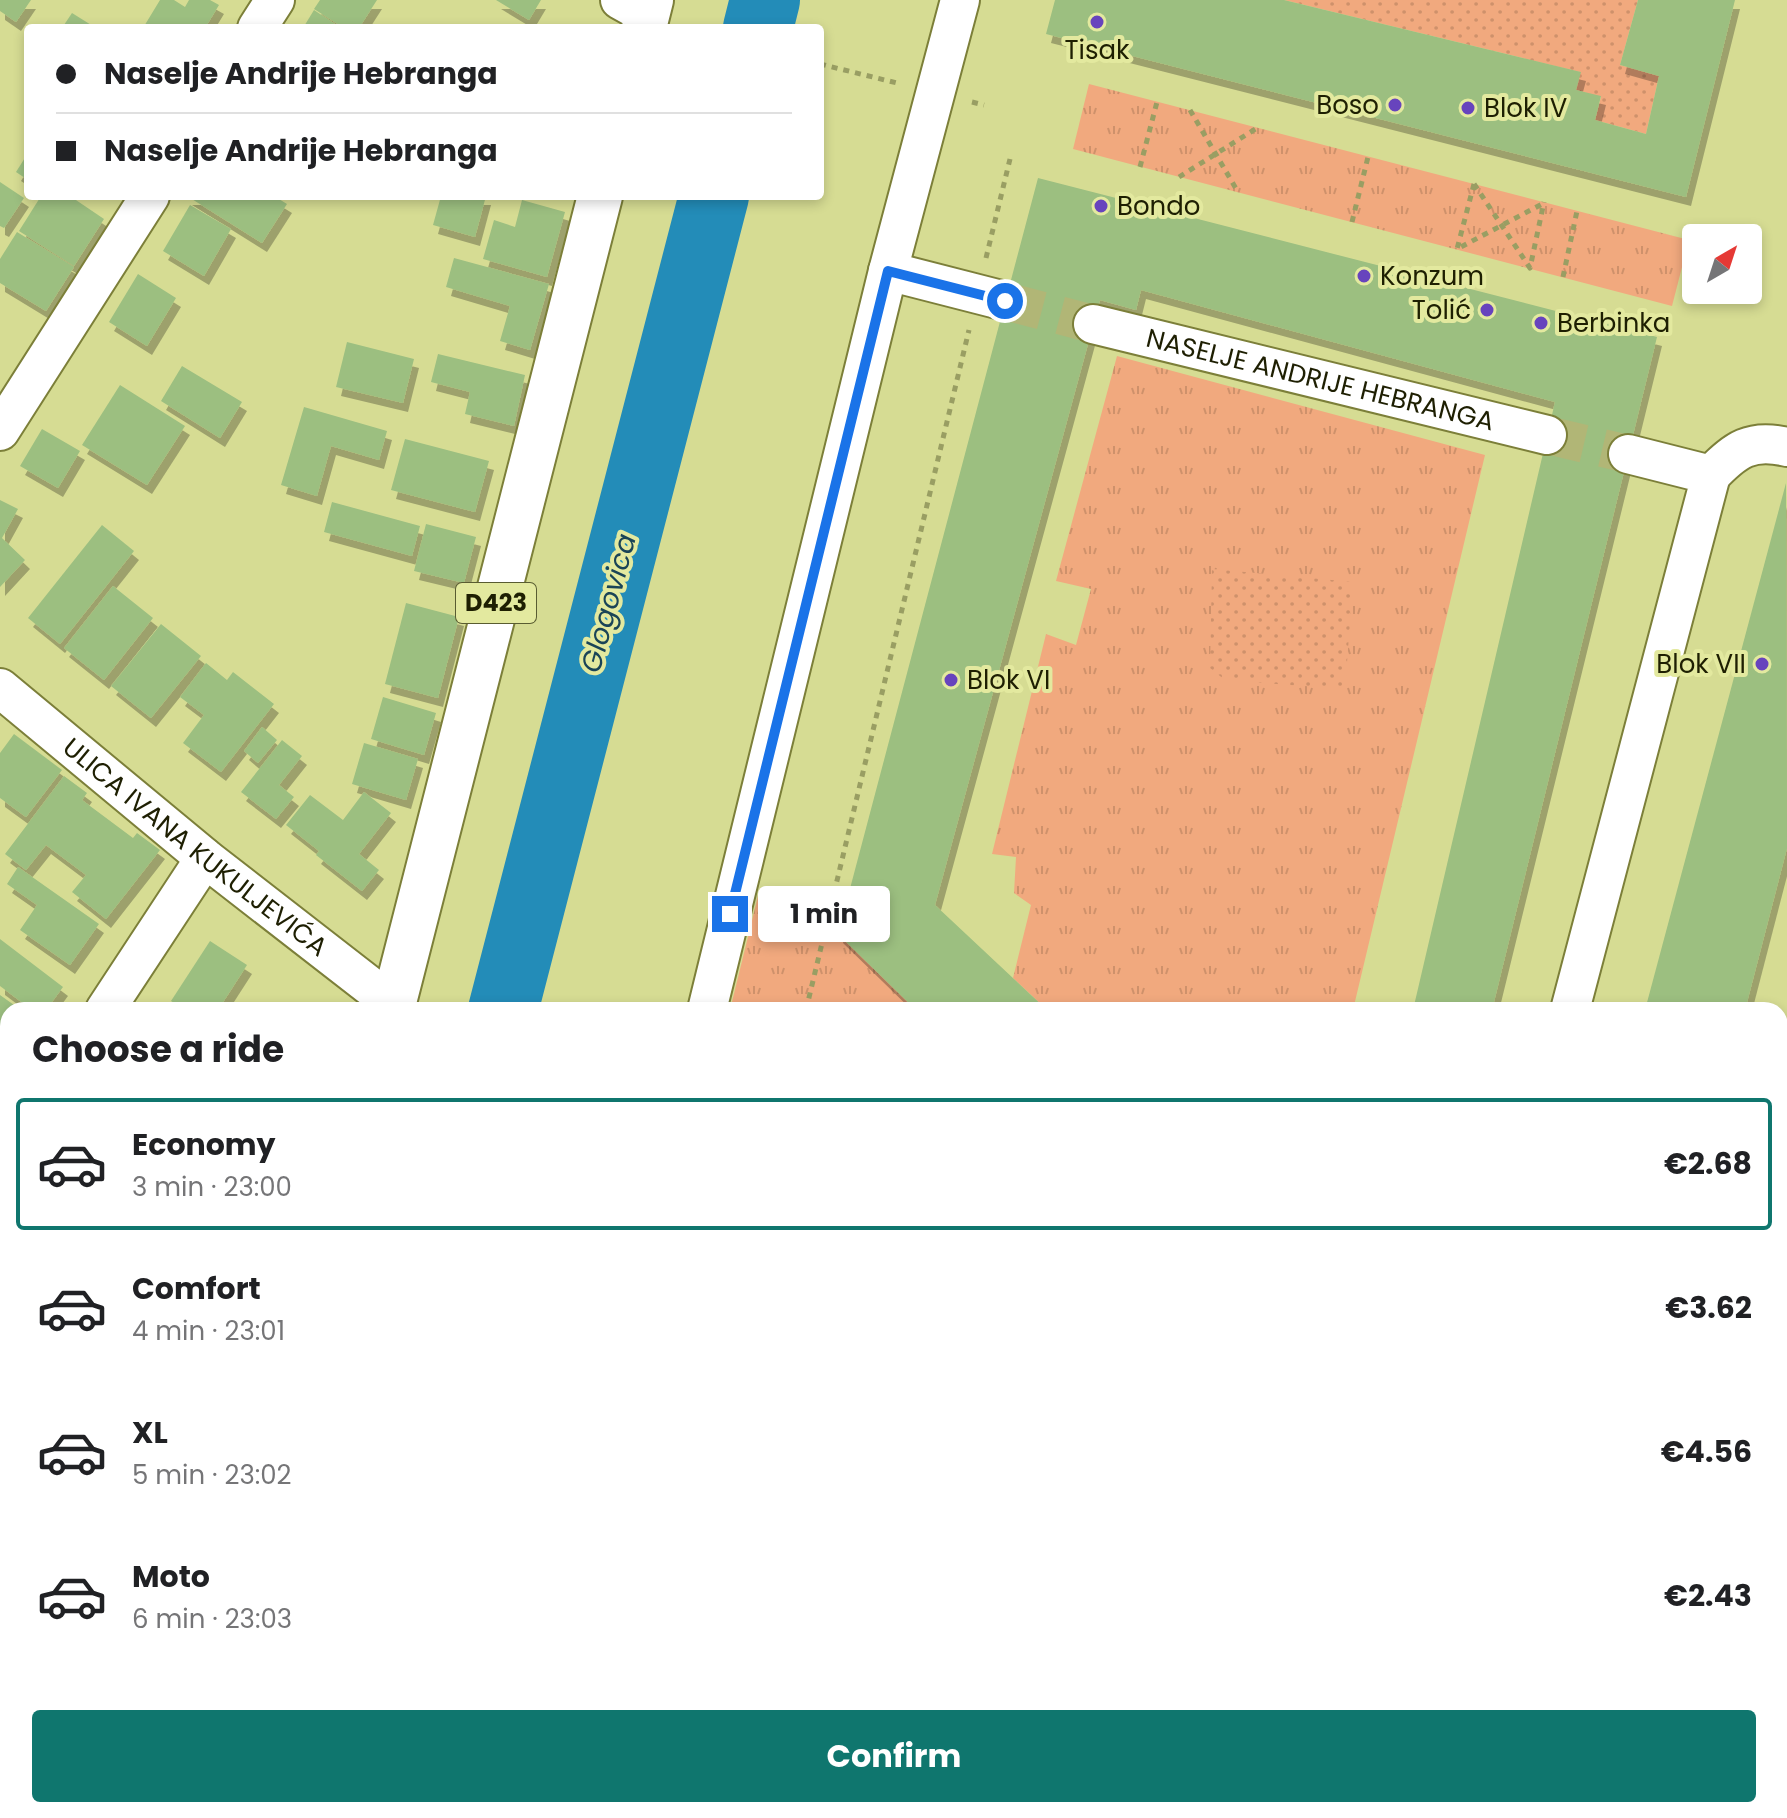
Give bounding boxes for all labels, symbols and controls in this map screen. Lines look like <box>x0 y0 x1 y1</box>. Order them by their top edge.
marker: Tisak <box>1088 13 1106 31</box>
place label: Tisak <box>1064 32 1130 68</box>
text: Naselje Andrije Hebranga <box>104 52 498 95</box>
place label: Boso <box>1316 87 1379 123</box>
place label: Blok IV <box>1484 90 1567 126</box>
marker: Boso <box>1386 96 1404 114</box>
marker: Blok IV <box>1459 99 1477 117</box>
text: Naselje Andrije Hebranga <box>104 129 498 172</box>
place label: Bondo <box>1117 188 1200 224</box>
marker: Bondo <box>1092 197 1110 215</box>
north arrow <box>1682 224 1762 304</box>
map controls <box>1682 224 1762 304</box>
place label: Konzum <box>1380 258 1484 294</box>
marker: Konzum <box>1355 267 1373 285</box>
route start <box>987 283 1023 319</box>
place label: Tolić <box>1412 292 1471 328</box>
marker: Tolić <box>1478 301 1496 319</box>
place label: Berbinka <box>1557 305 1670 341</box>
marker: Berbinka <box>1532 314 1550 332</box>
street label: NASELJE ANDRIJE HEBRANGA <box>1143 320 1498 439</box>
water label: Glogovica <box>571 529 646 677</box>
road number: D423 <box>456 583 536 623</box>
place label: Blok VII <box>1656 646 1746 682</box>
marker: Blok VII <box>1753 655 1771 673</box>
place label: Blok VI <box>967 662 1050 698</box>
marker: Blok VI <box>942 671 960 689</box>
street label: ULICA IVANA KUKULJEVIĆA <box>55 730 335 965</box>
callout: 1 min <box>758 886 890 942</box>
route end <box>712 896 748 932</box>
text: 1 min <box>790 896 858 932</box>
text: Choose a ride <box>32 1024 284 1075</box>
text: Economy <box>132 1123 276 1166</box>
icon: car <box>36 1128 108 1200</box>
text: €2.68 <box>1664 1142 1752 1185</box>
text: 3 min · 23:00 <box>132 1169 292 1205</box>
text: Comfort <box>132 1267 261 1310</box>
icon: car <box>36 1272 108 1344</box>
text: €3.62 <box>1665 1286 1752 1329</box>
text: 4 min · 23:01 <box>132 1313 285 1349</box>
text: XL <box>132 1411 168 1454</box>
icon: car <box>36 1416 108 1488</box>
text: €4.56 <box>1661 1430 1752 1473</box>
text: 5 min · 23:02 <box>132 1457 292 1493</box>
text: Moto <box>132 1555 210 1598</box>
icon: car <box>36 1560 108 1632</box>
text: €2.43 <box>1664 1574 1752 1617</box>
text: 6 min · 23:03 <box>132 1601 292 1637</box>
button: Confirm <box>32 1710 1756 1802</box>

